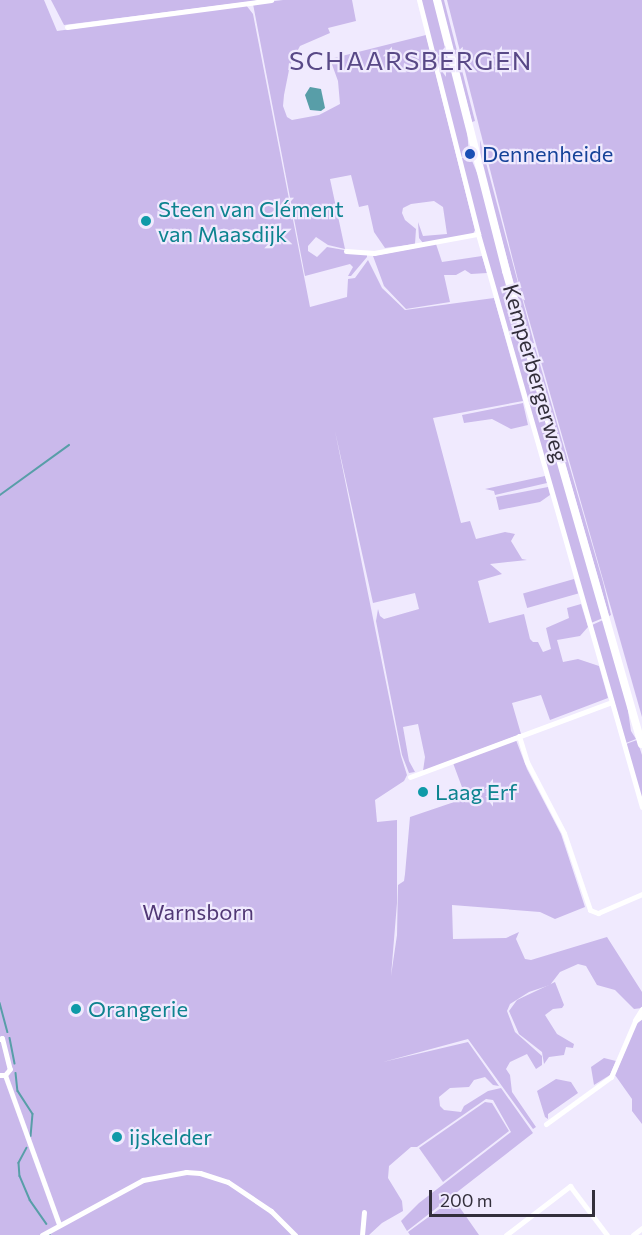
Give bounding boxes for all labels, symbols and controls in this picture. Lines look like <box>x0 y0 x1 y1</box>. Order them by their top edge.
district label: SCHAARSBERGEN <box>289 44 533 76</box>
place label: Dennenheide <box>482 141 613 167</box>
marker: Dennenheide <box>463 147 477 161</box>
place label: Steen van Clément van Maasdijk <box>158 195 344 246</box>
marker: Steen van Clément van Maasdijk <box>139 214 153 228</box>
street label: Kemperbergerweg <box>498 281 574 465</box>
place label: Laag Erf <box>435 779 517 805</box>
marker: Laag Erf <box>416 785 430 799</box>
park label: Warnsborn <box>142 899 254 925</box>
place label: Orangerie <box>88 996 188 1022</box>
marker: Orangerie <box>69 1002 83 1016</box>
place label: ijskelder <box>129 1124 212 1150</box>
marker: ijskelder <box>110 1130 124 1144</box>
scale bar <box>432 1178 598 1216</box>
text: 200 m <box>440 1189 493 1211</box>

